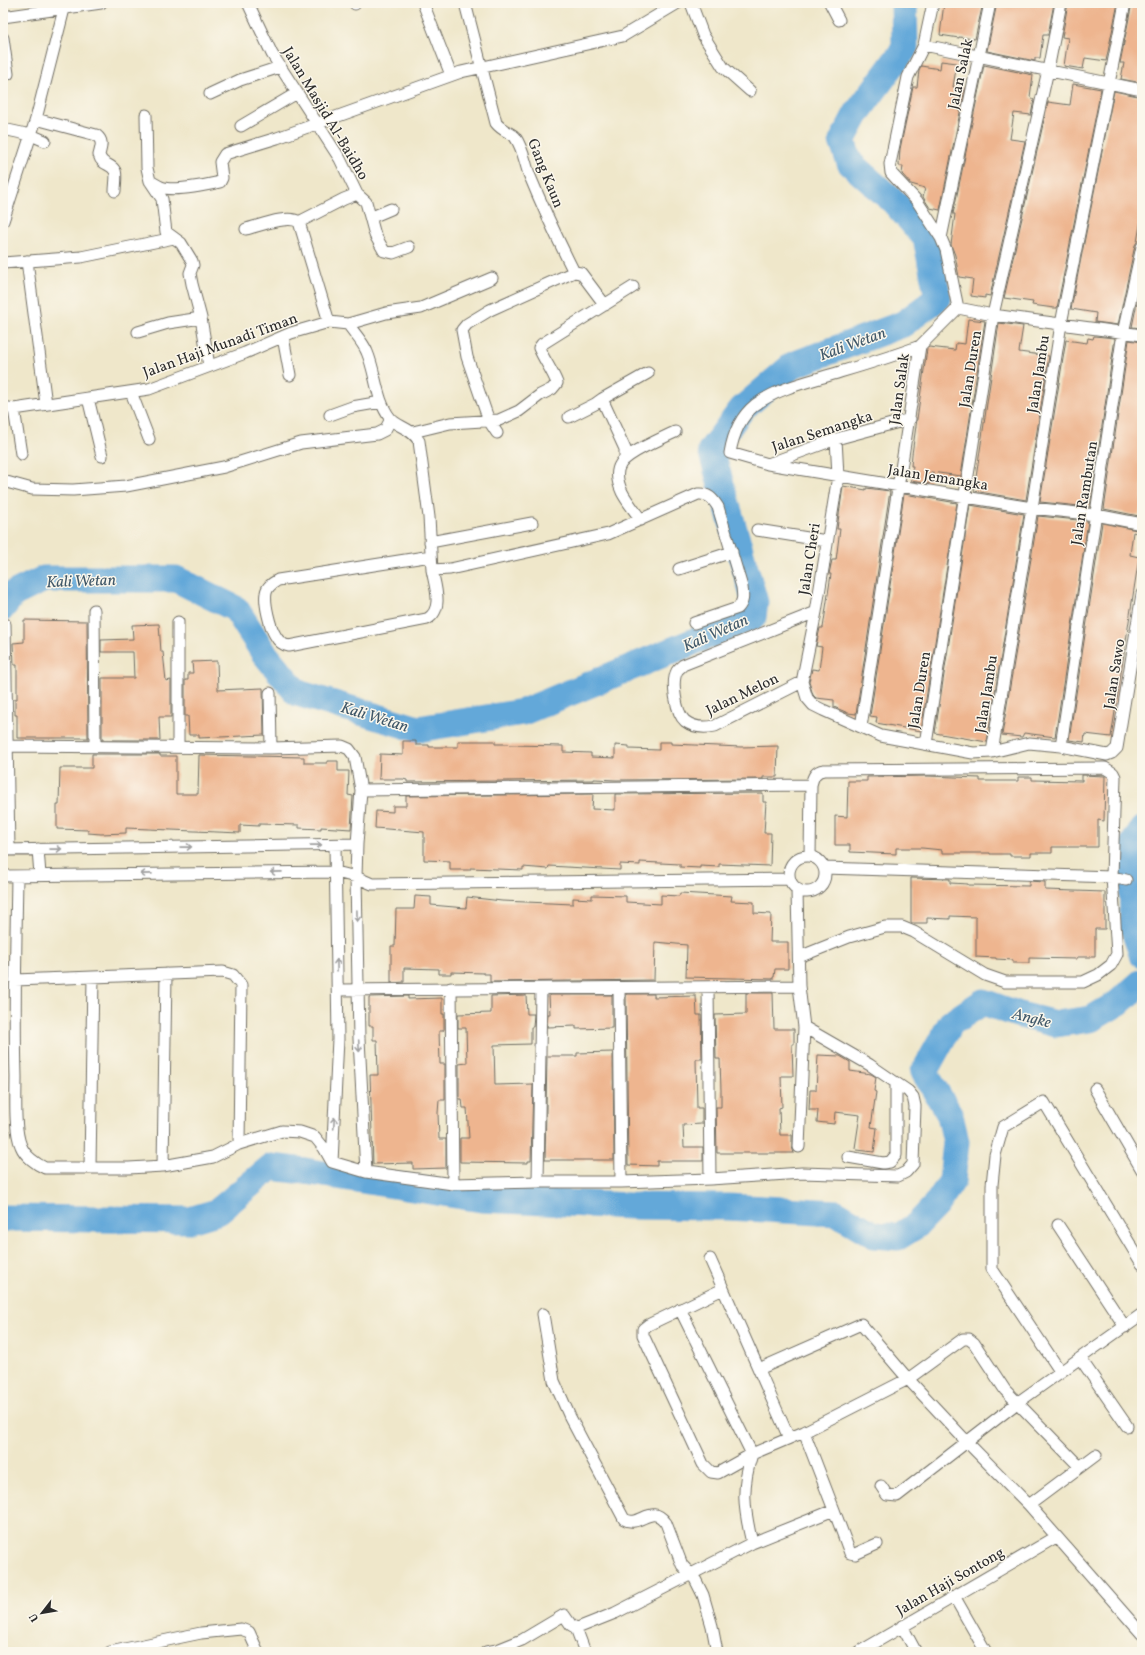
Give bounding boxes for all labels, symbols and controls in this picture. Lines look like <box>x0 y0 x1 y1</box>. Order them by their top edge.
street label: Jalan Salak <box>944 37 979 112</box>
street label: Jalan Masjid Al-Baidho <box>277 43 373 184</box>
street label: Gang Kaun <box>521 136 568 211</box>
street label: Jalan Haji Munadi Timan <box>140 309 301 384</box>
water label: Kali Wetan <box>816 323 889 367</box>
street label: Jalan Duren <box>955 329 988 409</box>
street label: Jalan Jambu <box>1023 334 1056 415</box>
street label: Jalan Salak <box>885 352 916 426</box>
street label: Jalan Semangka <box>769 406 876 459</box>
street label: Jalan Rambutan <box>1067 439 1104 547</box>
street label: Jalan Jemangka <box>886 460 989 497</box>
street label: Jalan Cheri <box>794 522 827 597</box>
water label: Kali Wetan <box>46 570 116 594</box>
water label: Kali Wetan <box>680 610 752 658</box>
street label: Jalan Sawo <box>1100 637 1131 711</box>
street label: Jalan Duren <box>904 650 937 730</box>
street label: Jalan Jambu <box>971 654 1004 735</box>
street label: Jalan Melon <box>703 669 783 722</box>
water label: Kali Wetan <box>338 697 411 739</box>
one-way arrow <box>309 841 322 849</box>
one-way arrow <box>179 843 192 851</box>
one-way arrow <box>49 845 62 853</box>
one-way arrow <box>270 868 283 876</box>
one-way arrow <box>140 870 153 878</box>
one-way arrow <box>353 909 361 922</box>
one-way arrow <box>333 959 341 972</box>
water label: Angke <box>1009 1003 1053 1034</box>
one-way arrow <box>356 1039 363 1052</box>
one-way arrow <box>331 1117 338 1130</box>
street label: Jalan Haji Sontong <box>893 1543 1009 1622</box>
north arrow <box>22 1593 62 1633</box>
text: U <box>26 1610 43 1624</box>

